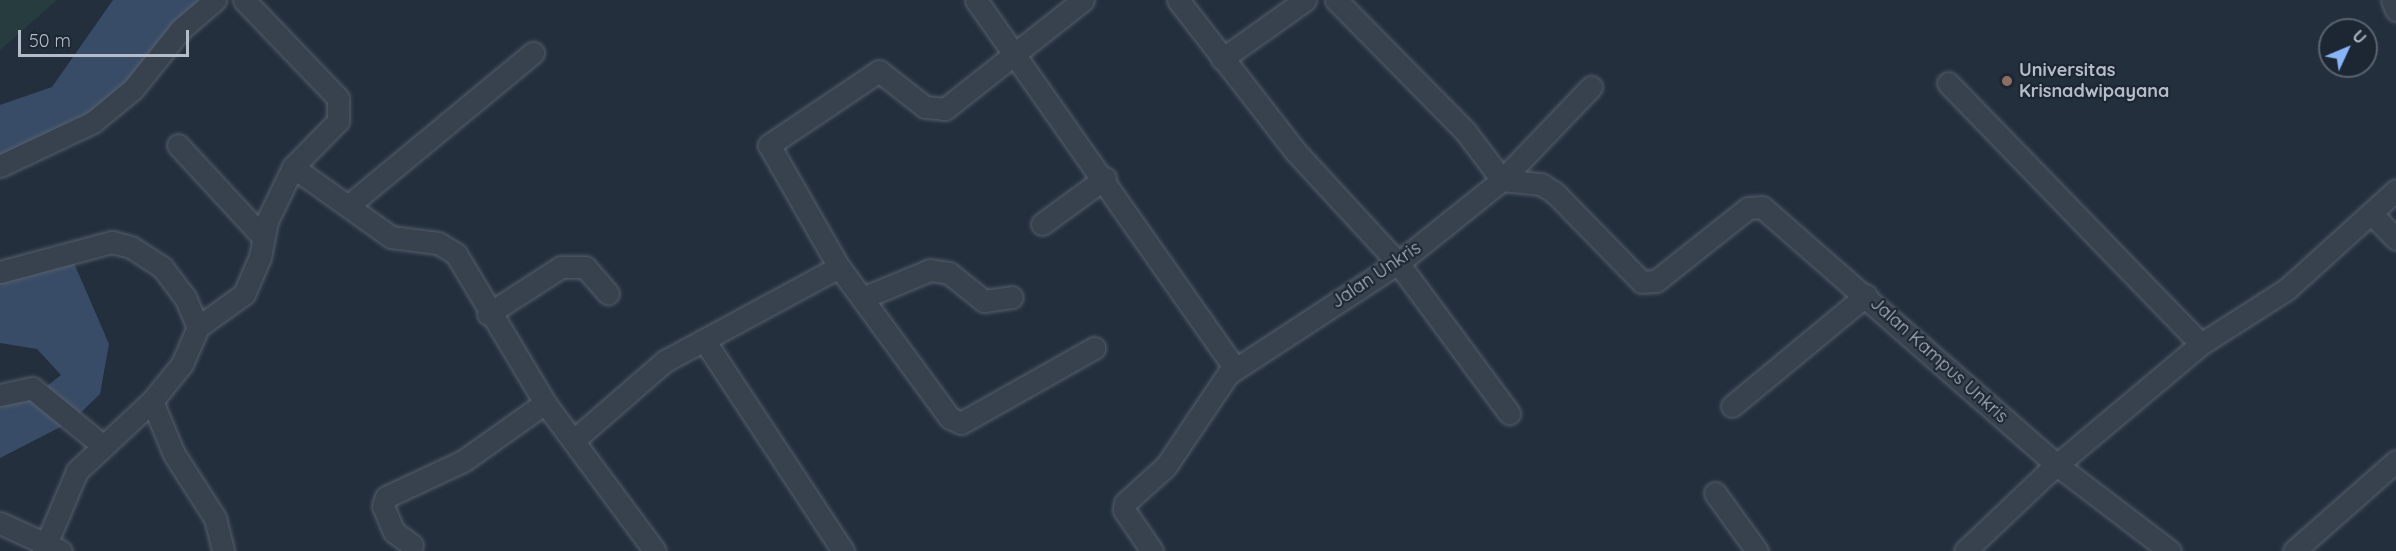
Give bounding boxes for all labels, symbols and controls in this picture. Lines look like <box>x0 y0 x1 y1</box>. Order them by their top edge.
scale bar <box>21 18 192 56</box>
north arrow <box>2318 18 2378 78</box>
text: U <box>2348 26 2371 48</box>
text: 50 m <box>29 29 71 52</box>
place label: Universitas Krisnadwipayana <box>2019 60 2169 103</box>
marker: Universitas Krisnadwipayana <box>2000 74 2014 88</box>
street label: Jalan Unkris <box>1327 237 1425 313</box>
street label: Jalan Kampus Unkris <box>1866 293 2012 427</box>

